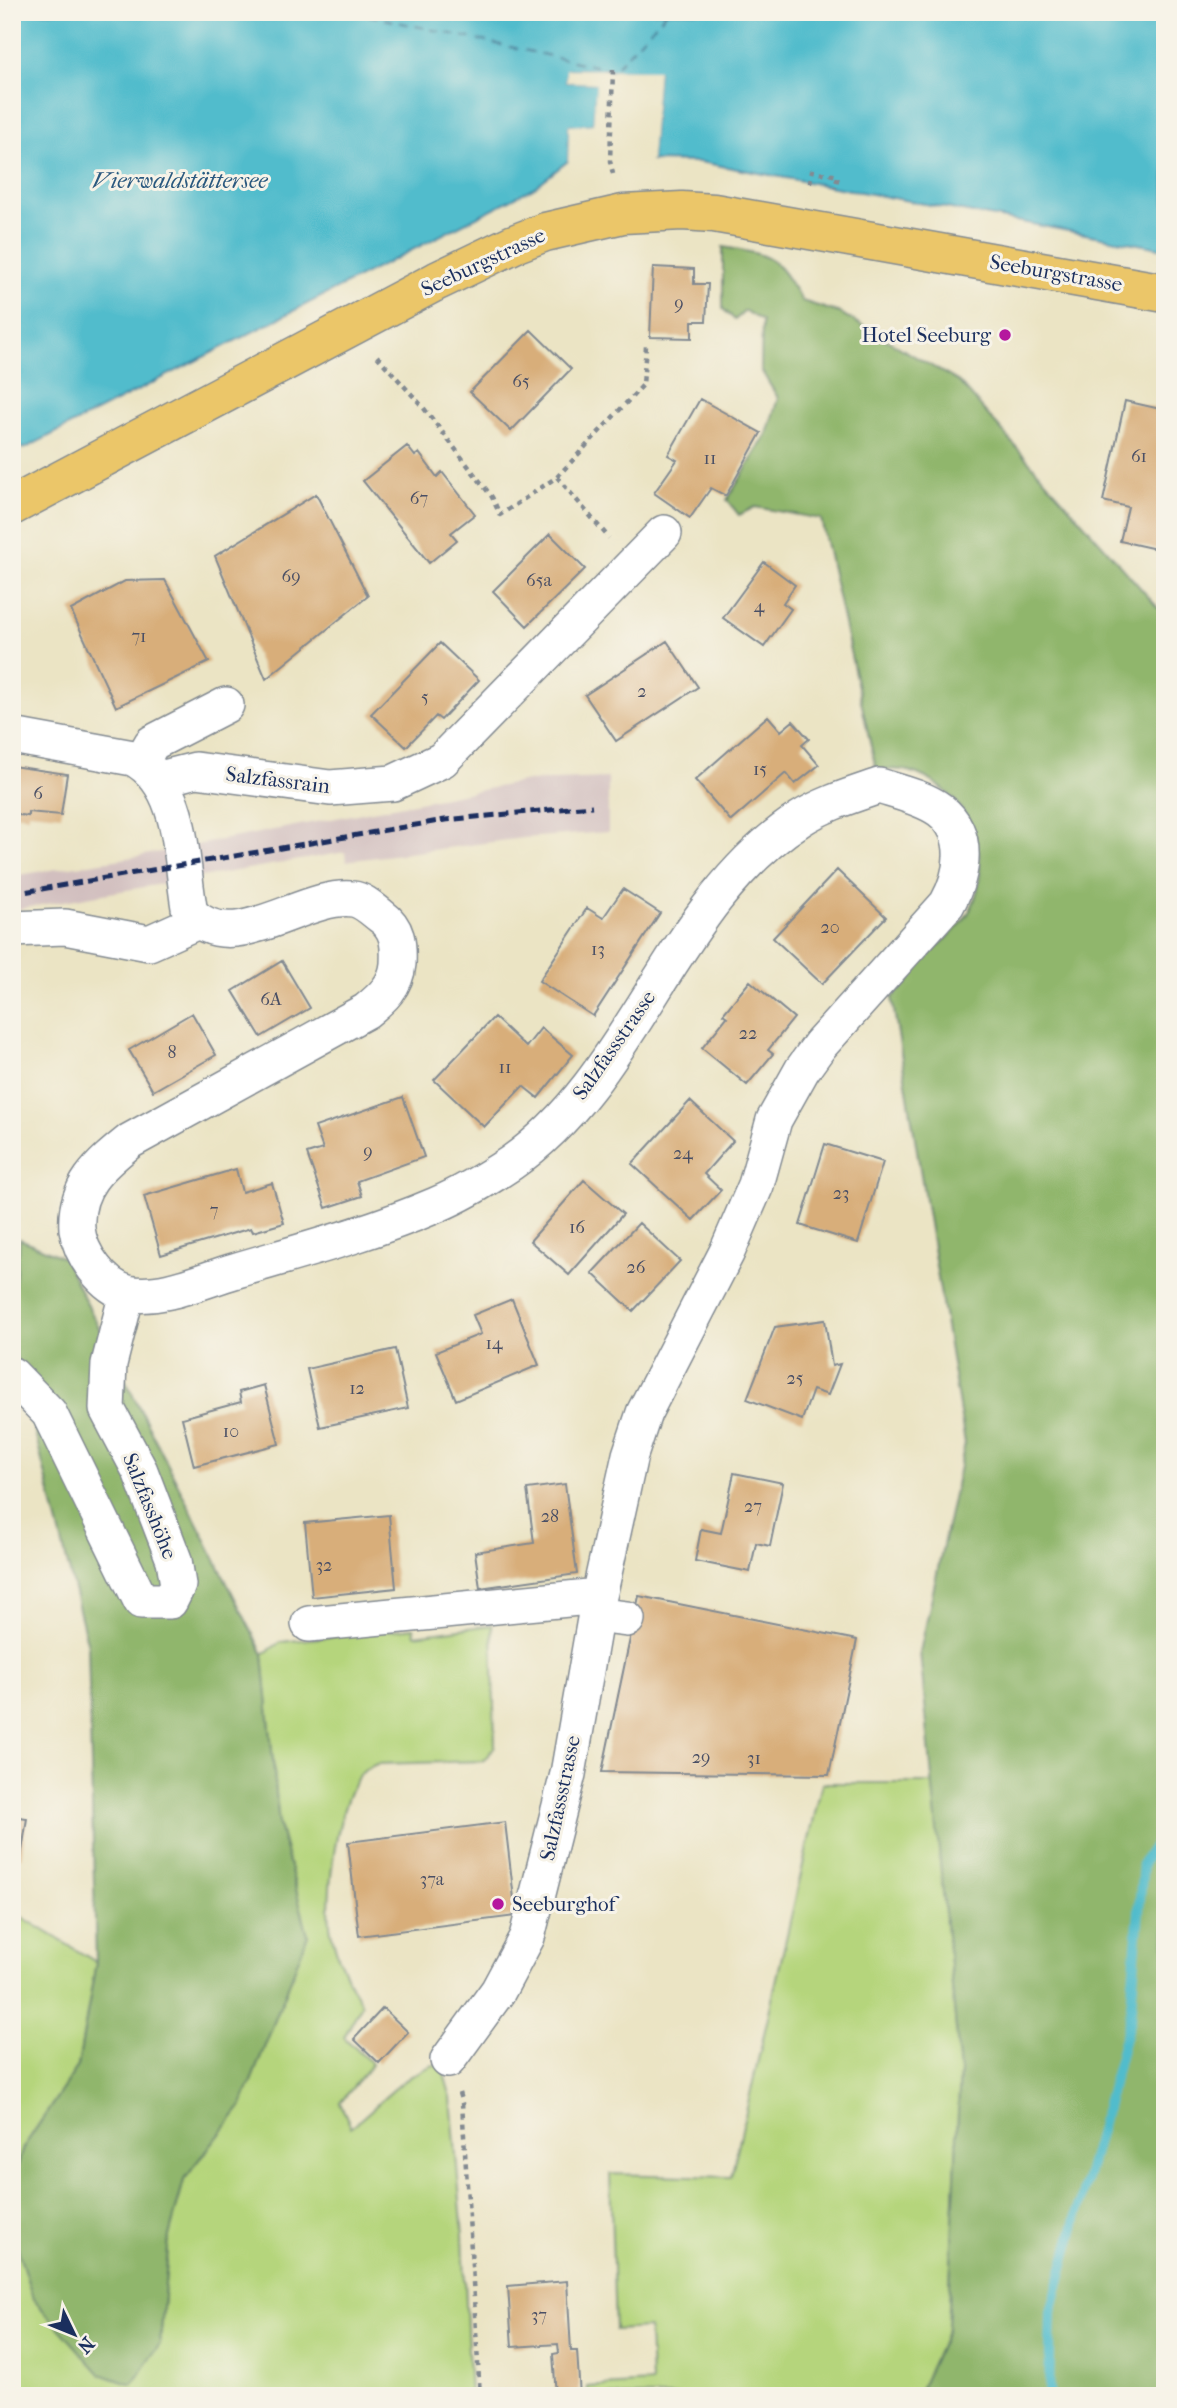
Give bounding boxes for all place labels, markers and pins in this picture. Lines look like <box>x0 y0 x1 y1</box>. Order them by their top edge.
place label: Hotel Seeburg <box>862 323 992 347</box>
marker: Hotel Seeburg <box>997 327 1013 343</box>
place label: Seeburghof <box>512 1892 620 1916</box>
marker: Seeburghof <box>490 1896 506 1912</box>

